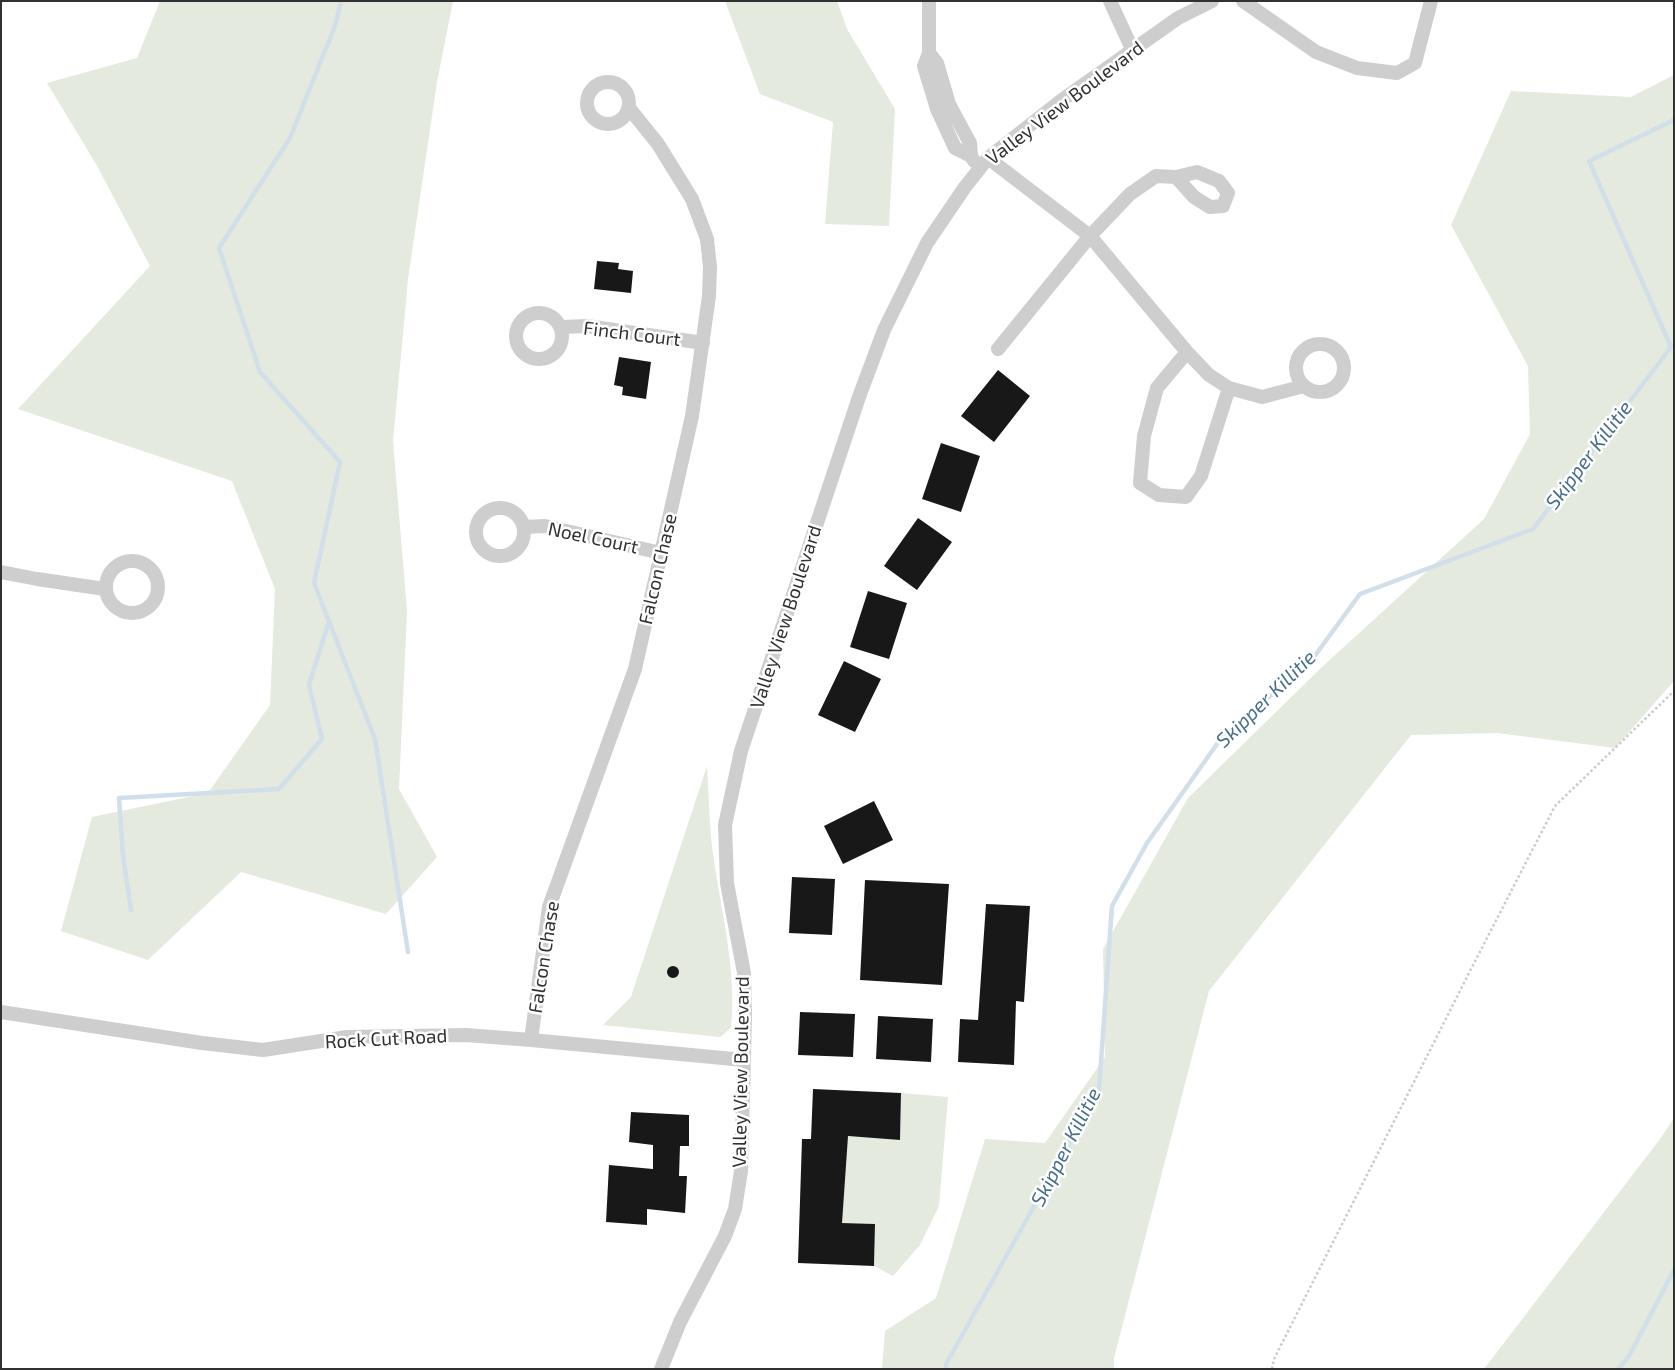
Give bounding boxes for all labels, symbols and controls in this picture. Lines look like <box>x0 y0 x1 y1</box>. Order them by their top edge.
street label: Valley View Boulevard <box>982 36 1148 170</box>
street label: Finch Court <box>582 317 682 351</box>
water label: Skipper Killitie <box>1541 396 1637 514</box>
street label: Falcon Chase <box>634 511 682 627</box>
street label: Noel Court <box>546 517 640 559</box>
street label: Valley View Boulevard <box>746 522 826 712</box>
water label: Skipper Killitie <box>1211 645 1321 753</box>
street label: Falcon Chase <box>524 899 564 1015</box>
street label: Valley View Boulevard <box>728 976 754 1168</box>
street label: Rock Cut Road <box>324 1024 448 1054</box>
water label: Skipper Killitie <box>1026 1084 1106 1210</box>

